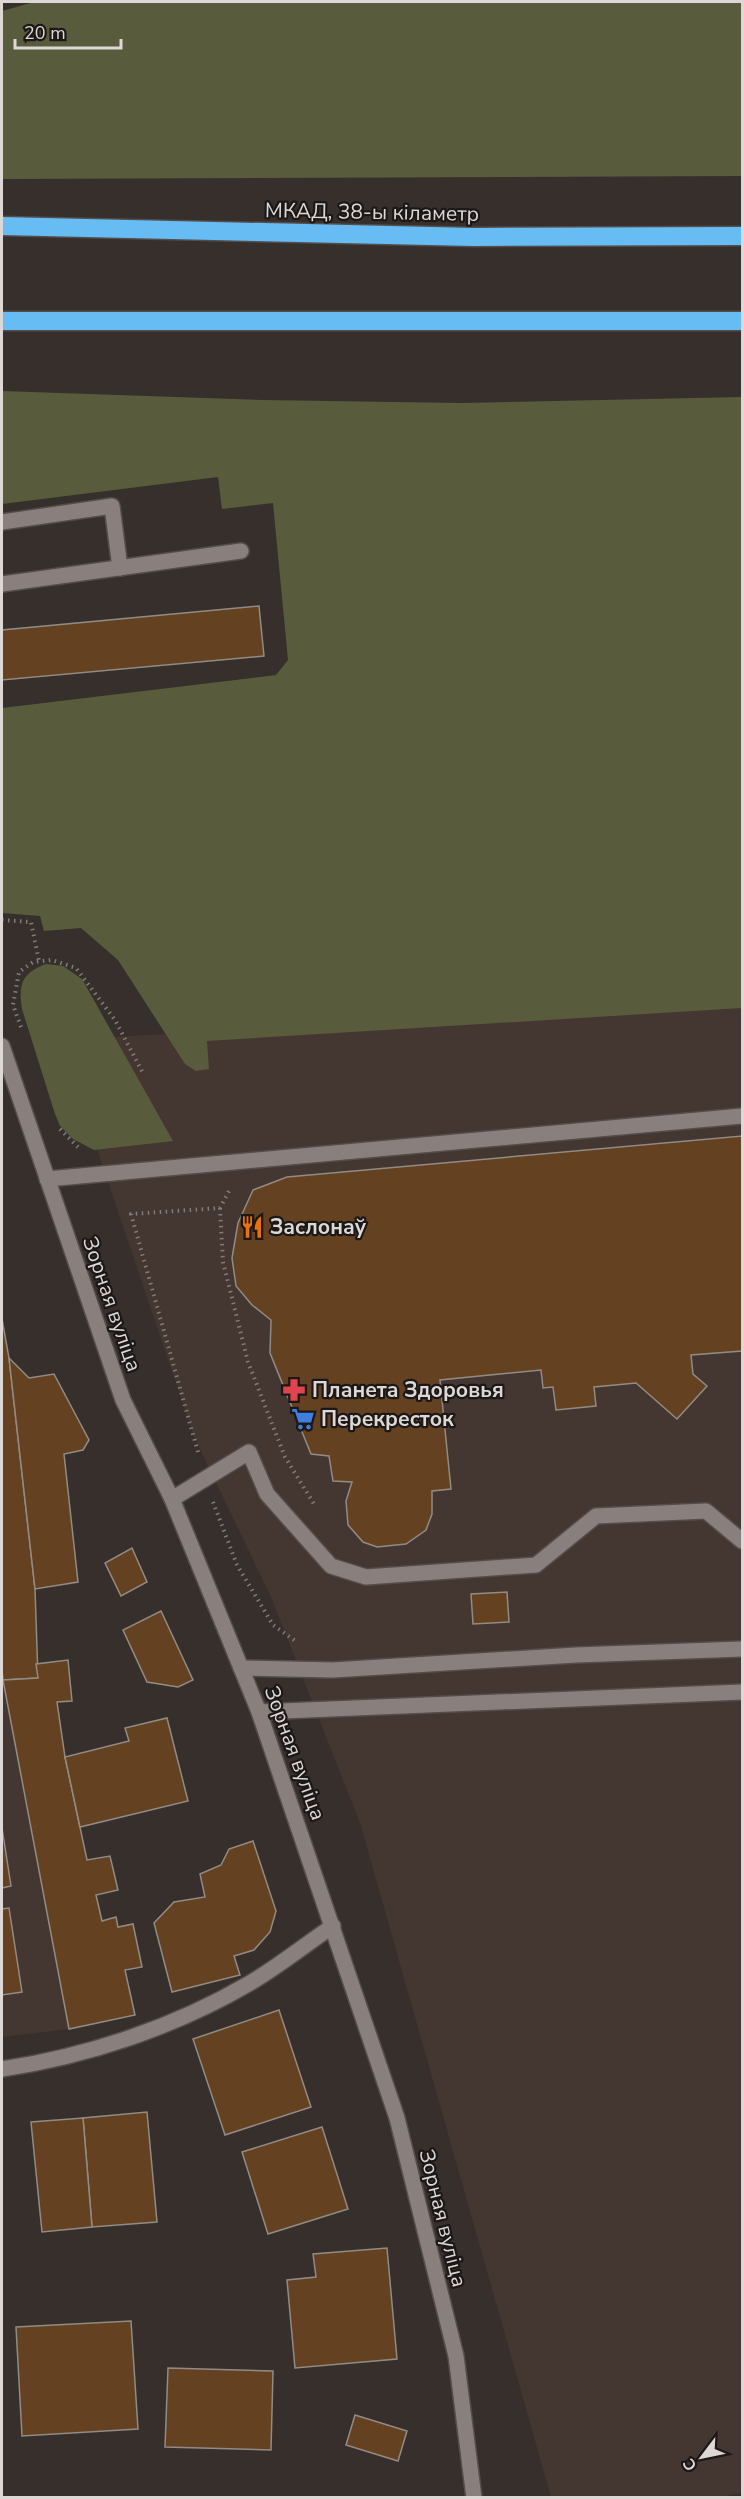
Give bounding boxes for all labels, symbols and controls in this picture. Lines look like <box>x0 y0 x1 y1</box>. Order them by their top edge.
scale bar <box>15 12 122 50</box>
text: 20 m <box>24 21 66 45</box>
street label: МКАД, 38-ы кіламетр <box>265 196 479 228</box>
place label: Заслонаў <box>270 1213 367 1241</box>
restaurant icon: Заслонаў <box>239 1214 265 1240</box>
street label: Зорная вуліца <box>76 1233 148 1375</box>
place label: Планета Здоровья <box>312 1376 504 1404</box>
pharmacy icon: Планета Здоровья <box>281 1377 307 1403</box>
place label: Перекресток <box>321 1405 454 1433</box>
supermarket icon: Перекресток <box>290 1406 316 1432</box>
street label: Зорная вуліца <box>258 1682 332 1824</box>
street label: Зорная вуліца <box>412 2146 474 2290</box>
north arrow <box>672 2427 732 2487</box>
text: С <box>678 2454 702 2475</box>

